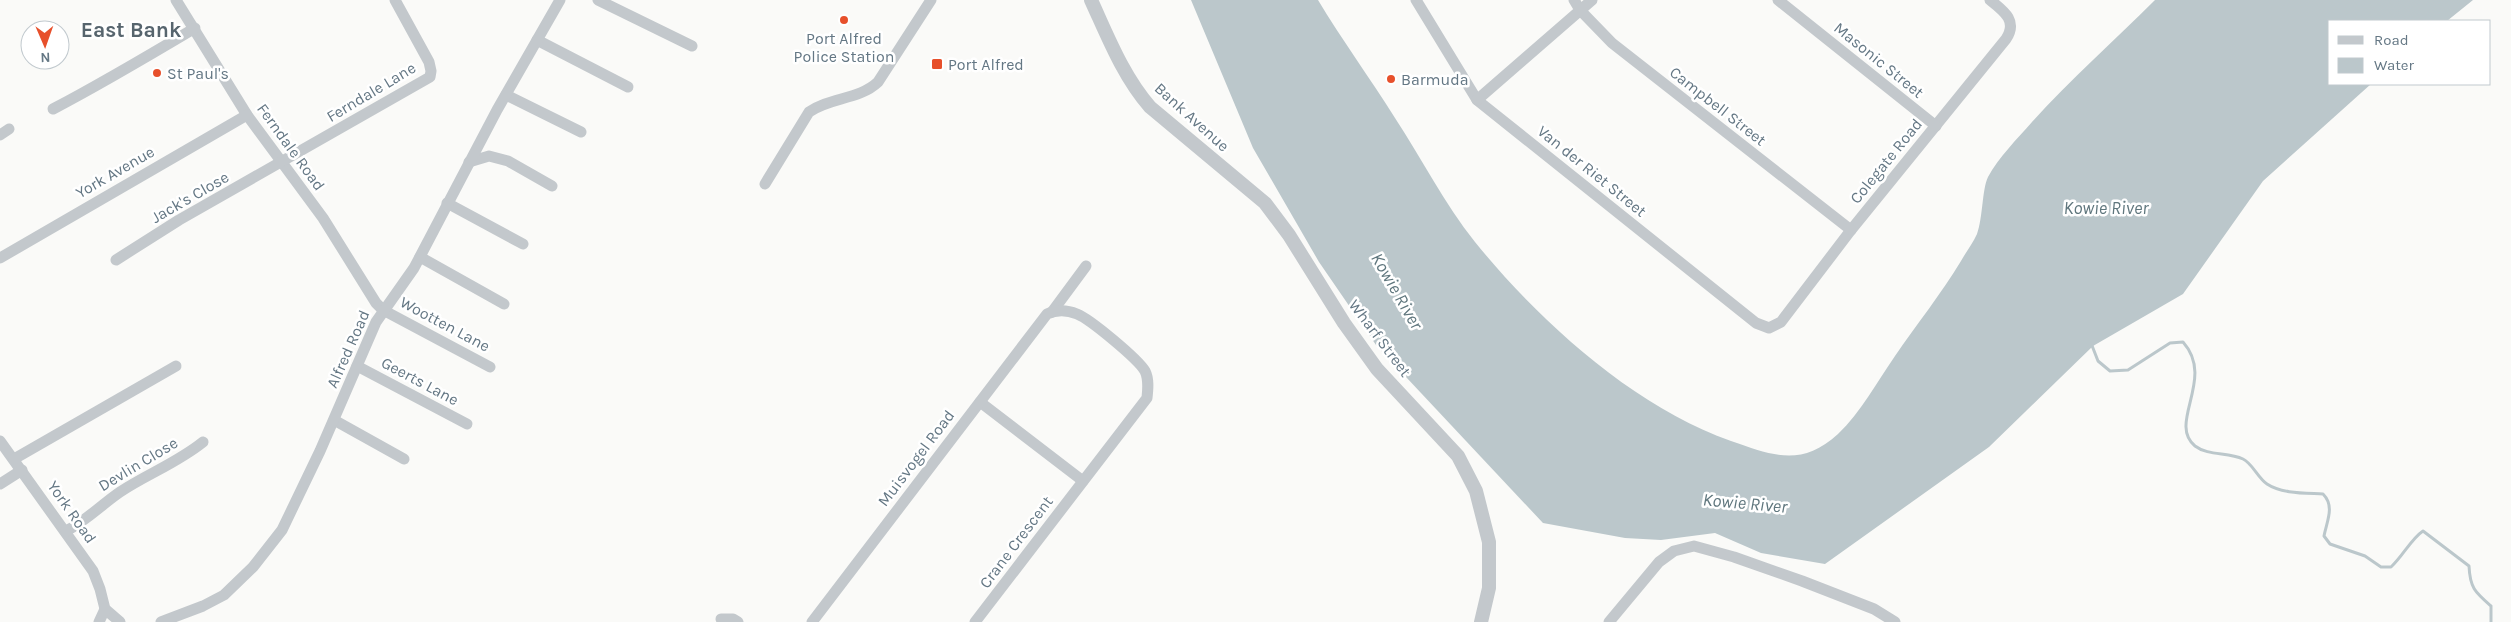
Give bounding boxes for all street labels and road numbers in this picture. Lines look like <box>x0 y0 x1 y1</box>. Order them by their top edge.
street label: Masonic Street <box>1830 18 1928 102</box>
street label: Ferndale Lane <box>323 58 419 126</box>
street label: Campbell Street <box>1666 62 1770 150</box>
street label: Bank Avenue <box>1151 79 1233 155</box>
street label: Ferndale Road <box>253 100 329 194</box>
street label: Colegate Road <box>1846 115 1926 207</box>
street label: Van der Riet Street <box>1534 121 1650 221</box>
street label: York Avenue <box>72 142 158 202</box>
street label: Jack's Close <box>148 167 232 227</box>
street label: Wootten Lane <box>397 292 493 356</box>
street label: Wharf Street <box>1345 296 1415 380</box>
street label: Alfred Road <box>322 307 374 391</box>
street label: Geerts Lane <box>378 353 462 409</box>
street label: Muisvogel Road <box>874 406 958 510</box>
street label: Devlin Close <box>95 433 181 495</box>
street label: York Road <box>44 477 100 547</box>
street label: Crane Crescent <box>975 492 1057 592</box>

